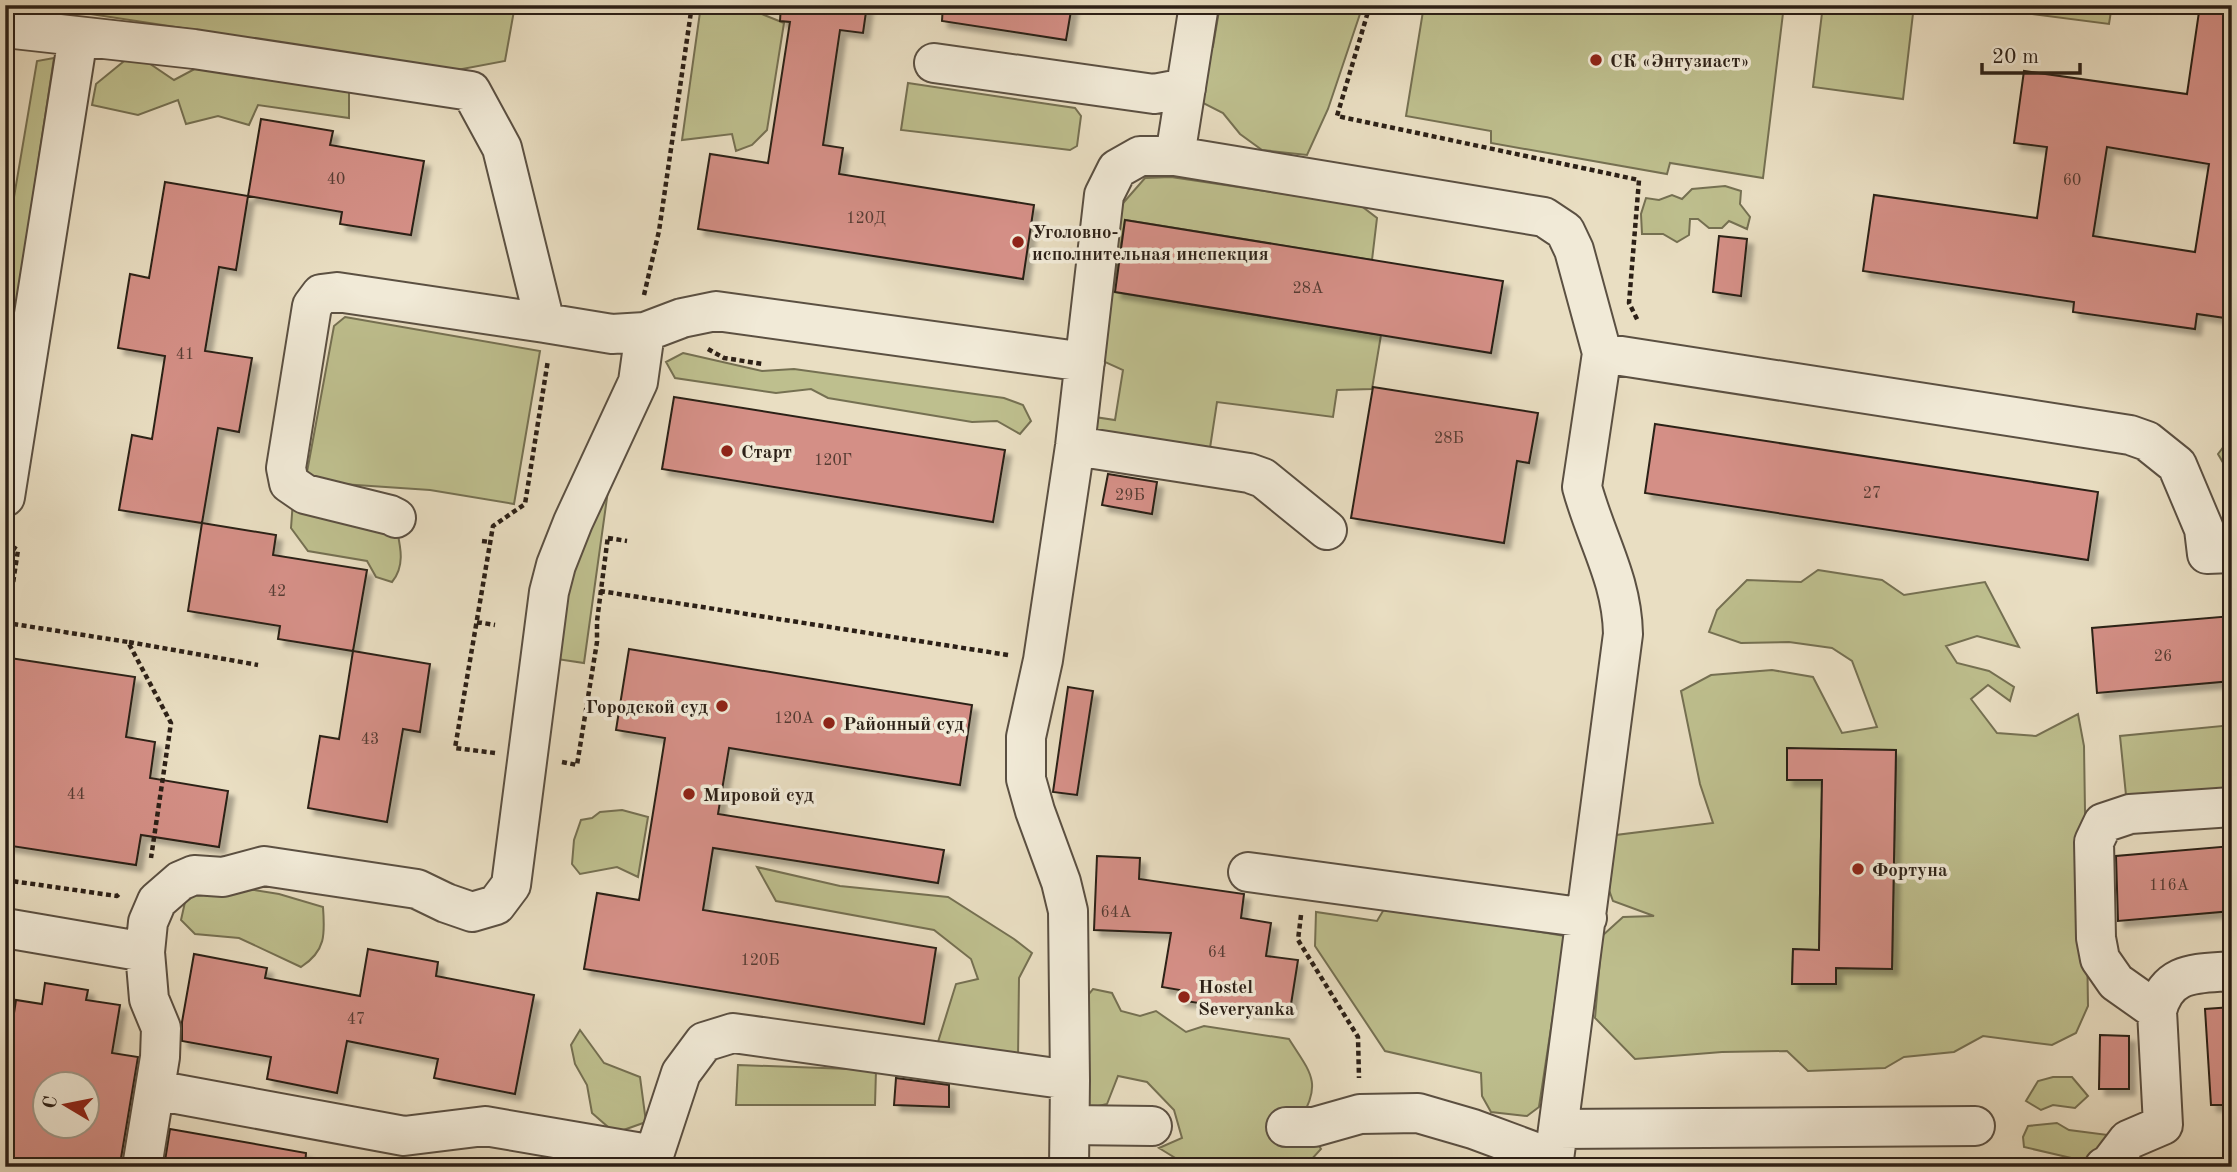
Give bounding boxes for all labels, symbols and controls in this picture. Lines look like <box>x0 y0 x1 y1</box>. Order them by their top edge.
scale bar <box>1982 32 2080 76</box>
text: 20 m <box>1992 47 2039 68</box>
marker: СК «Энтузиаст» <box>1588 52 1604 68</box>
place label: СК «Энтузиаст» <box>1610 53 1750 72</box>
house number: 40 <box>327 172 345 188</box>
house number: 60 <box>2063 173 2081 189</box>
house number: 120Д <box>846 211 886 227</box>
place label: Уголовно- исполнительная инспекция <box>1032 224 1269 265</box>
marker: Уголовно- исполнительная инспекция <box>1010 234 1026 250</box>
house number: 28А <box>1293 281 1323 297</box>
house number: 41 <box>176 347 194 363</box>
house number: 28Б <box>1434 431 1464 447</box>
marker: Старт <box>719 443 735 459</box>
place label: Старт <box>741 444 792 463</box>
house number: 120Г <box>814 453 852 469</box>
house number: 27 <box>1863 486 1881 502</box>
house number: 29Б <box>1115 488 1145 504</box>
house number: 42 <box>268 584 286 600</box>
house number: 26 <box>2154 649 2172 665</box>
marker: Городской суд <box>714 698 730 714</box>
place label: Городской суд <box>585 699 708 718</box>
house number: 120А <box>774 711 814 727</box>
marker: Районный суд <box>821 715 837 731</box>
place label: Районный суд <box>843 716 964 735</box>
house number: 43 <box>361 732 379 748</box>
marker: Мировой суд <box>681 786 697 802</box>
house number: 44 <box>67 787 85 803</box>
place label: Мировой суд <box>703 787 814 806</box>
marker: Фортуна <box>1850 861 1866 877</box>
place label: Фортуна <box>1872 862 1948 881</box>
house number: 116А <box>2149 878 2189 894</box>
house number: 64А <box>1101 905 1131 921</box>
house number: 64 <box>1208 945 1226 961</box>
house number: 120Б <box>740 953 780 969</box>
place label: Hostel Severyanka <box>1198 979 1295 1020</box>
marker: Hostel Severyanka <box>1176 989 1192 1005</box>
house number: 47 <box>347 1012 365 1028</box>
north arrow <box>32 1070 102 1140</box>
text: С <box>41 1095 62 1110</box>

